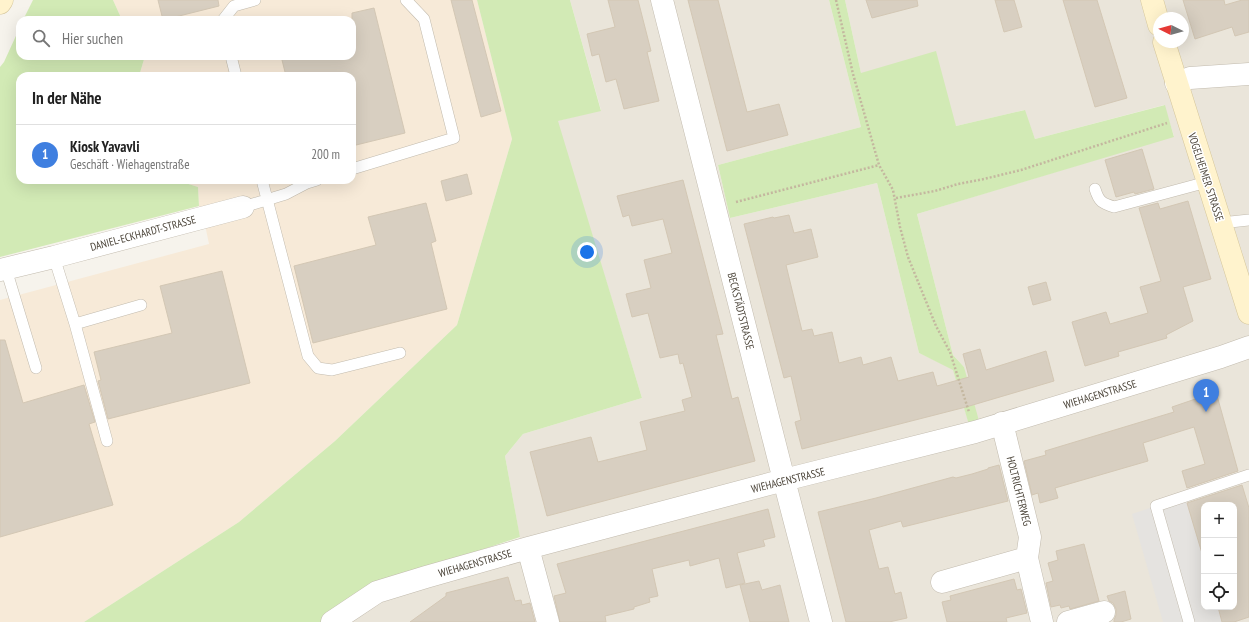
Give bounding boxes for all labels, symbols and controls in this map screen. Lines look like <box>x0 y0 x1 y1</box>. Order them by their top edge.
north arrow <box>1153 12 1189 48</box>
search box <box>16 16 356 60</box>
icon: search <box>30 27 52 49</box>
text: Hier suchen <box>62 29 123 48</box>
text: In der Nähe <box>32 87 102 109</box>
street label: VOGELHEIMER STRASSE <box>1185 130 1227 223</box>
text: Kiosk Yavavli <box>70 137 140 156</box>
text: 1 <box>42 146 48 163</box>
text: 200 m <box>311 146 340 163</box>
text: Geschäft · Wiehagenstraße <box>70 156 190 173</box>
street label: DANIEL-ECKHARDT-STRASSE <box>89 212 198 254</box>
your location <box>577 242 597 262</box>
street label: BECKSTÄDTSTRASSE <box>725 271 757 351</box>
street label: WIEHAGENSTRASSE <box>1062 376 1138 412</box>
pin: 1 <box>1193 379 1219 412</box>
street label: HOLTRICHTERWEG <box>1004 455 1034 527</box>
street label: WIEHAGENSTRASSE <box>750 464 827 496</box>
map controls <box>1201 502 1237 610</box>
button: + <box>1201 502 1237 538</box>
button: − <box>1201 538 1237 574</box>
street label: WIEHAGENSTRASSE <box>437 546 514 580</box>
button: locate <box>1201 574 1237 610</box>

